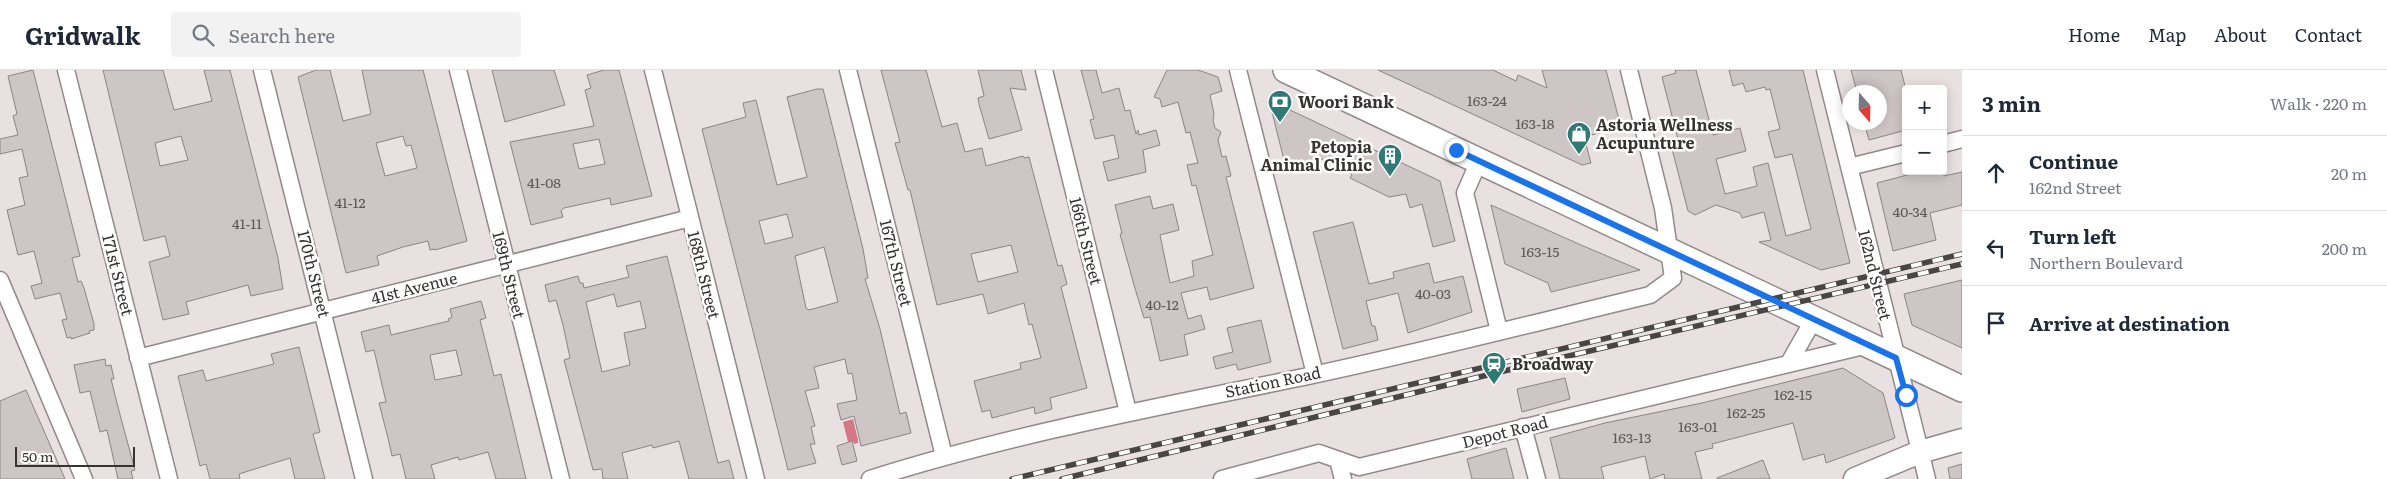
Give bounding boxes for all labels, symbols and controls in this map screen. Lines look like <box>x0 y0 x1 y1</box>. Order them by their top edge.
search box <box>171 12 521 57</box>
text: Gridwalk <box>25 17 141 52</box>
icon: search <box>189 21 217 49</box>
text: Search here <box>229 21 335 49</box>
text: Home <box>2068 21 2120 48</box>
text: Map <box>2148 21 2186 48</box>
text: About <box>2214 21 2267 48</box>
text: Contact <box>2295 21 2362 48</box>
north arrow <box>1842 85 1887 130</box>
map controls <box>1902 85 1947 175</box>
button: + <box>1902 85 1947 130</box>
text: 3 min <box>1982 87 2041 118</box>
bank icon: Woori Bank <box>1267 89 1293 123</box>
place label: Woori Bank <box>1298 89 1394 113</box>
house number: 163-24 <box>1467 90 1507 110</box>
text: Walk · 220 m <box>2270 91 2367 115</box>
place label: Astoria Wellness Acupunture <box>1596 112 1732 154</box>
house number: 163-18 <box>1515 113 1555 133</box>
shop icon: Astoria Wellness Acupunture <box>1566 121 1592 155</box>
button: − <box>1902 130 1947 175</box>
place label: Petopia Animal Clinic <box>1260 134 1373 176</box>
route end <box>1445 139 1468 162</box>
building icon: Petopia Animal Clinic <box>1377 143 1403 177</box>
text: Continue <box>2029 147 2118 175</box>
icon: ahead <box>1982 159 2010 187</box>
text: 20 m <box>2331 161 2367 185</box>
house number: 41-08 <box>527 172 561 192</box>
text: 162nd Street <box>2029 175 2121 199</box>
house number: 41-12 <box>334 192 366 212</box>
street label: 166th Street <box>1064 194 1110 288</box>
house number: 40-34 <box>1892 201 1928 221</box>
house number: 41-11 <box>232 213 262 233</box>
street label: 167th Street <box>875 217 920 309</box>
text: Turn left <box>2029 222 2116 250</box>
street label: 170th Street <box>293 227 338 321</box>
street label: 162nd Street <box>1853 227 1899 323</box>
street label: 169th Street <box>487 228 533 322</box>
street label: 168th Street <box>682 228 728 322</box>
street label: 171st Street <box>97 232 141 319</box>
icon: left <box>1982 234 2010 262</box>
text: 200 m <box>2322 236 2367 260</box>
house number: 163-15 <box>1521 241 1559 261</box>
text: Northern Boulevard <box>2029 250 2183 274</box>
street label: 41st Avenue <box>368 265 459 309</box>
house number: 40-03 <box>1415 283 1451 303</box>
house number: 40-12 <box>1145 294 1179 314</box>
icon: arrive <box>1982 309 2010 337</box>
text: Arrive at destination <box>2029 309 2230 337</box>
station icon: Broadway <box>1481 351 1507 385</box>
place label: Broadway <box>1512 351 1594 375</box>
street label: Station Road <box>1223 359 1323 403</box>
house number: 162-15 <box>1774 384 1812 404</box>
route start <box>1895 384 1918 407</box>
house number: 162-25 <box>1727 402 1765 422</box>
street label: Depot Road <box>1459 409 1550 453</box>
house number: 163-01 <box>1678 416 1718 436</box>
house number: 163-13 <box>1612 427 1652 447</box>
scale bar <box>15 444 135 467</box>
text: 50 m <box>22 446 54 466</box>

